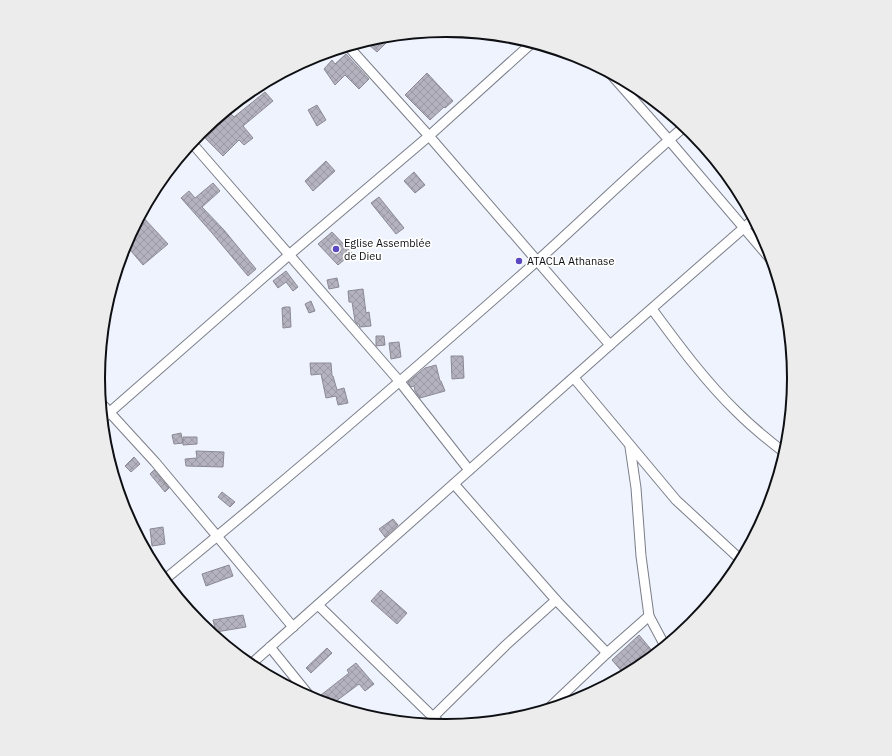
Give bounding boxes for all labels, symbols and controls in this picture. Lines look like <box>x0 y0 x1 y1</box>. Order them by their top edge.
place label: Eglise Assemblée de Dieu <box>344 236 431 263</box>
marker: Eglise Assemblée de Dieu <box>331 244 341 254</box>
place label: ATACLA Athanase <box>527 254 615 268</box>
marker: ATACLA Athanase <box>514 256 524 266</box>

